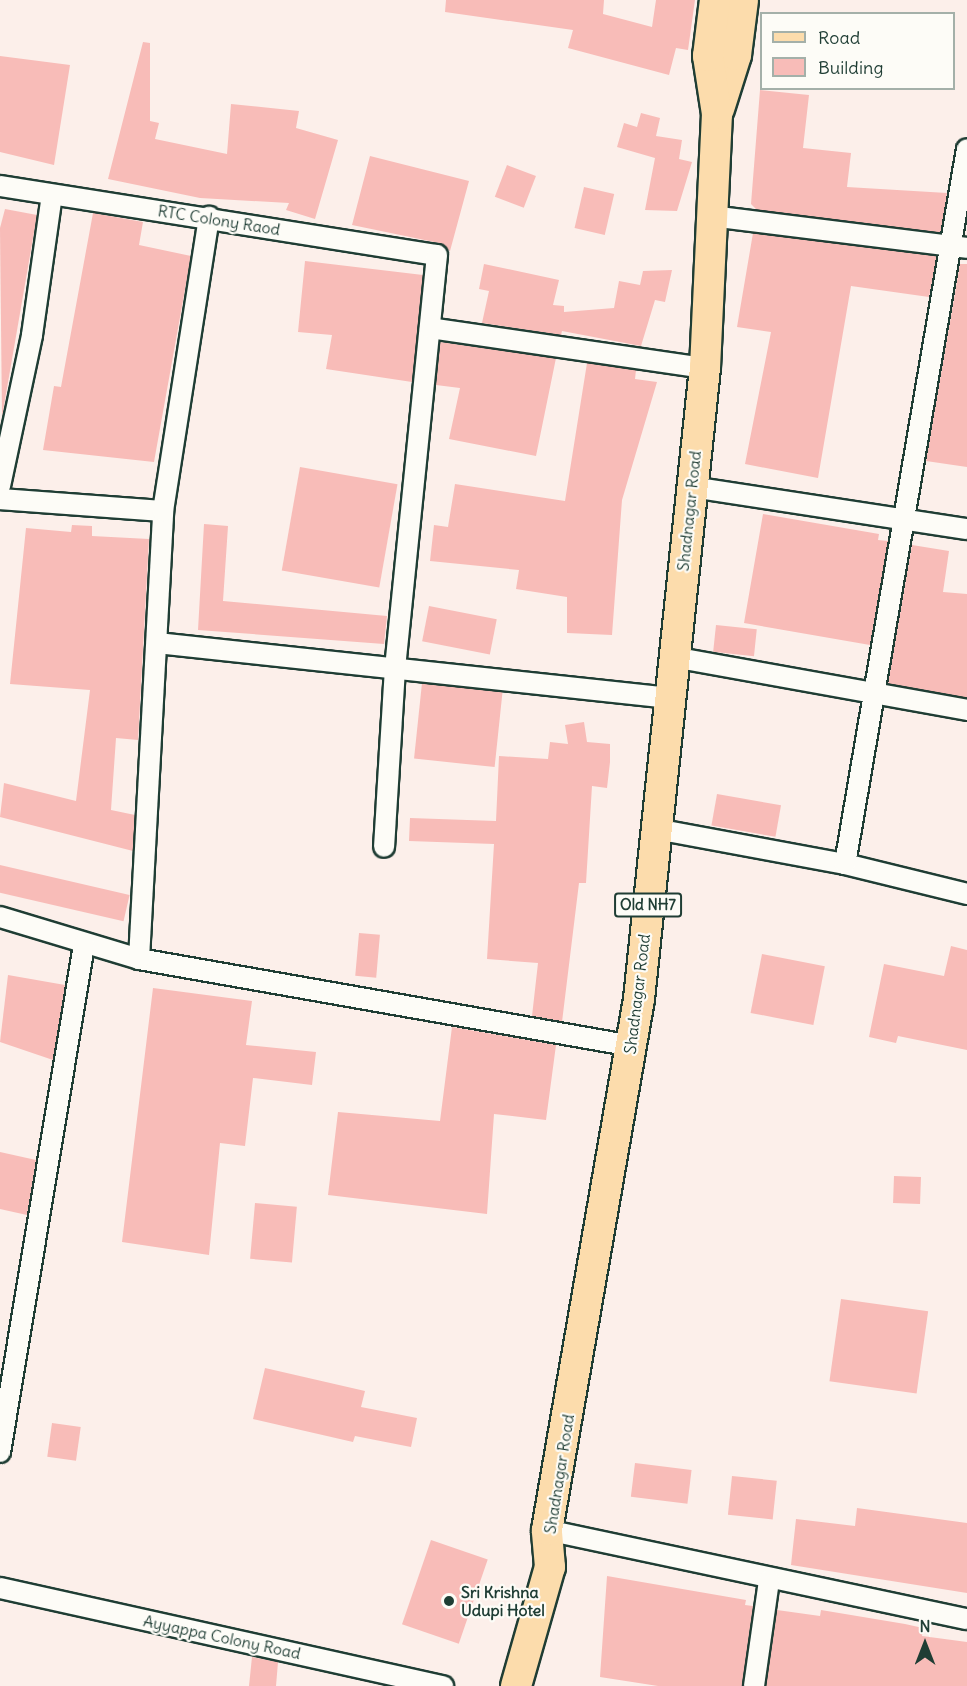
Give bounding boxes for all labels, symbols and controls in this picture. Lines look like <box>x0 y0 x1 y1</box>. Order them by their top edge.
legend <box>760 12 955 90</box>
text: Road <box>818 26 860 49</box>
text: Building <box>818 56 883 79</box>
street label: RTC Colony Raod <box>156 201 282 239</box>
street label: Shadnagar Road <box>673 450 705 572</box>
road number: Old NH7 <box>614 893 682 917</box>
street label: Shadnagar Road <box>620 933 654 1055</box>
street label: Shadnagar Road <box>540 1413 578 1535</box>
place label: Sri Krishna Udupi Hotel <box>461 1582 545 1620</box>
marker: Sri Krishna Udupi Hotel <box>442 1594 456 1608</box>
street label: Ayyappa Colony Road <box>142 1611 302 1663</box>
north arrow <box>895 1614 955 1674</box>
text: N <box>919 1616 931 1636</box>

